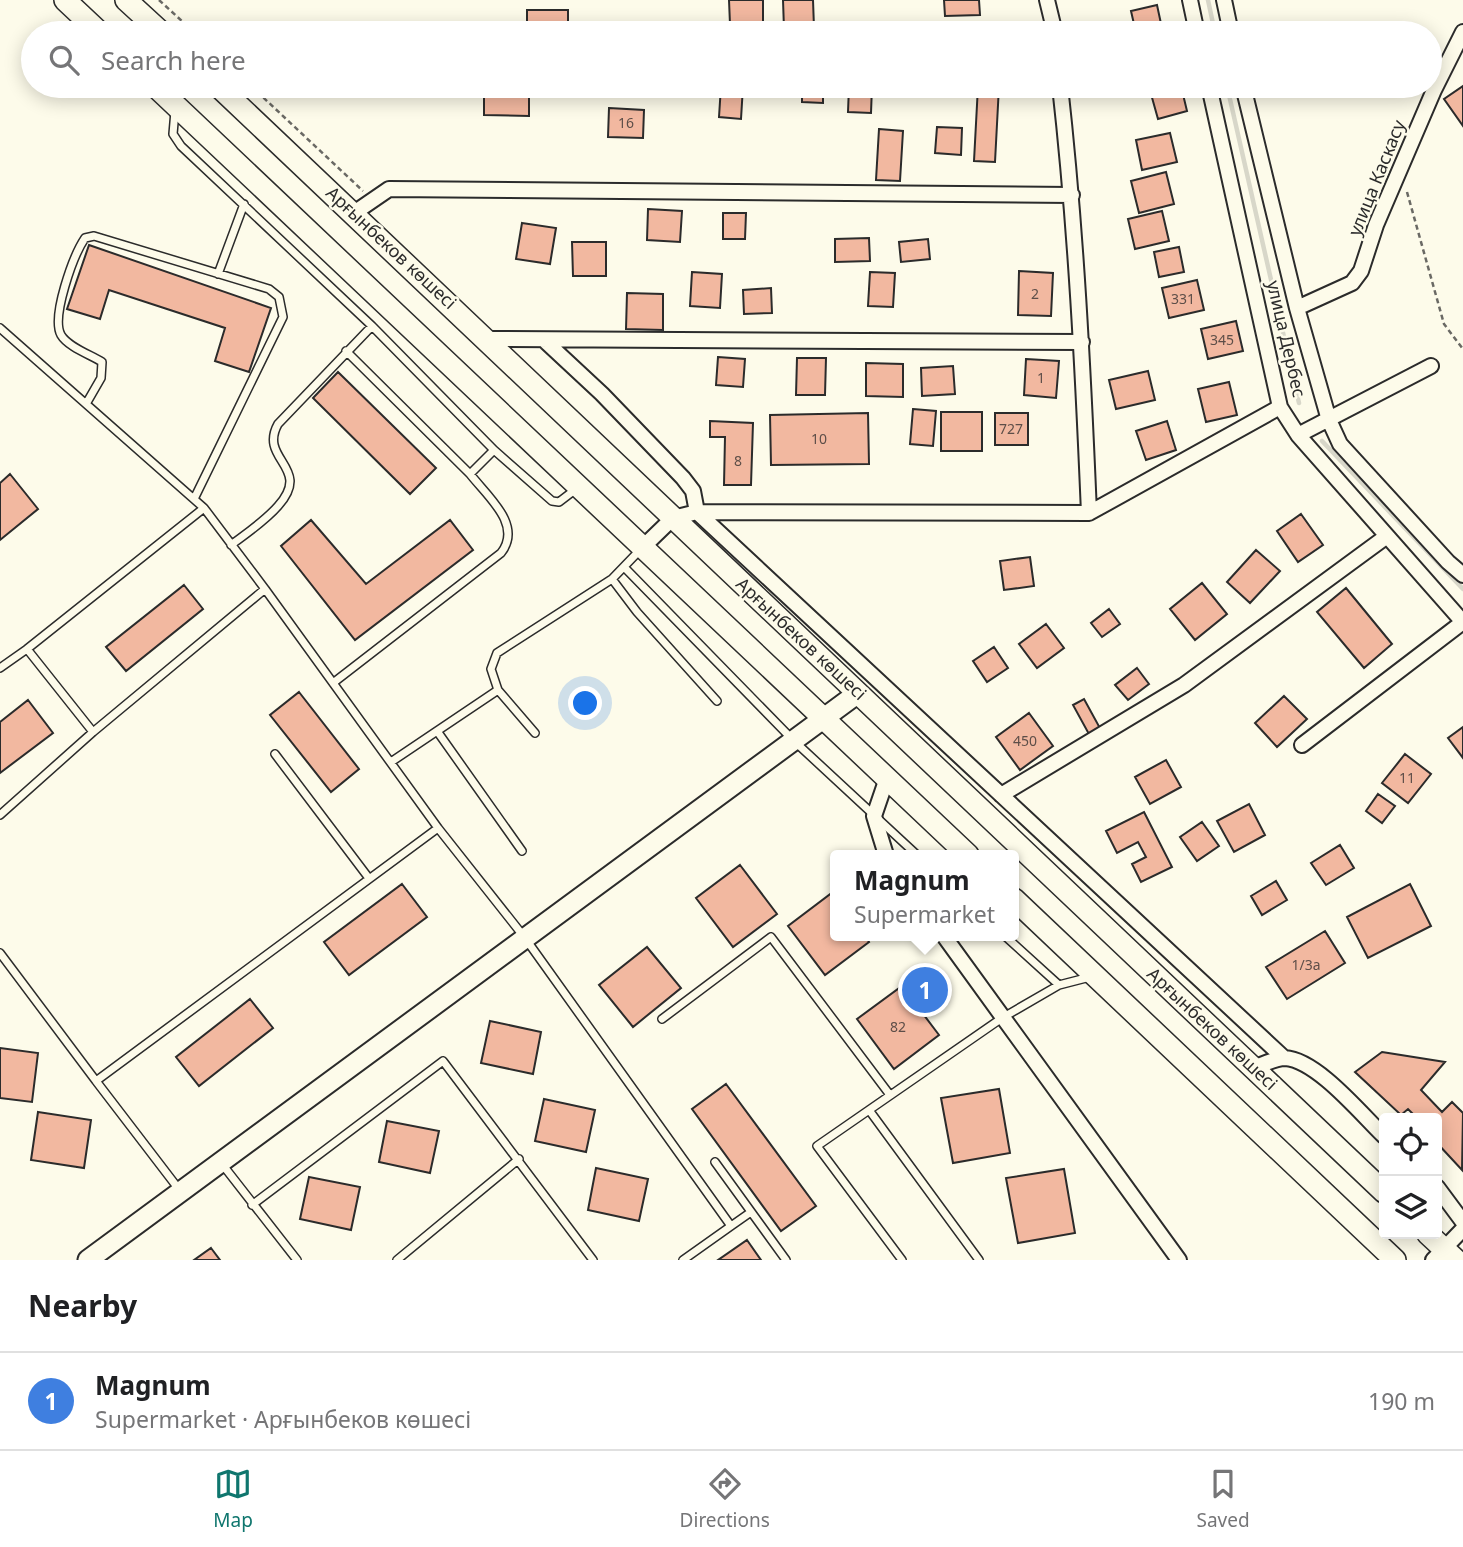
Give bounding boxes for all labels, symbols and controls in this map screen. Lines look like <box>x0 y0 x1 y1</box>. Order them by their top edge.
search box <box>21 21 1442 98</box>
icon: search <box>45 41 83 79</box>
text: Search here <box>101 42 246 78</box>
house number: 16 <box>618 113 634 132</box>
street label: улица Каскасу <box>1342 115 1411 239</box>
street label: Арғынбеков көшесі <box>321 181 462 314</box>
street label: улица Дербес <box>1262 278 1312 400</box>
house number: 2 <box>1031 284 1039 303</box>
house number: 331 <box>1171 289 1195 308</box>
house number: 345 <box>1210 330 1234 349</box>
house number: 1 <box>1037 368 1045 387</box>
house number: 727 <box>999 419 1023 438</box>
house number: 10 <box>811 429 827 448</box>
house number: 8 <box>734 451 742 470</box>
street label: Арғынбеков көшесі <box>731 572 872 705</box>
your location <box>568 686 602 720</box>
house number: 450 <box>1013 731 1037 750</box>
house number: 11 <box>1399 768 1415 787</box>
popup <box>830 850 1019 941</box>
text: Magnum <box>854 862 970 898</box>
text: Supermarket <box>854 898 995 930</box>
house number: 1/3а <box>1291 955 1321 974</box>
street label: Арғынбеков көшесі <box>1142 962 1283 1095</box>
pin: 1 <box>902 964 948 1016</box>
house number: 82 <box>890 1017 906 1036</box>
map controls <box>1379 1113 1442 1239</box>
button: locate <box>1379 1113 1442 1176</box>
button: layers <box>1379 1176 1442 1239</box>
text: Nearby <box>28 1285 137 1326</box>
text: Magnum <box>95 1367 211 1403</box>
text: 1 <box>44 1385 58 1417</box>
text: 190 m <box>1368 1385 1435 1417</box>
text: Supermarket · Арғынбеков көшесі <box>95 1403 471 1435</box>
tab: Map <box>213 1465 253 1533</box>
tab: Directions <box>680 1465 770 1533</box>
tab: Saved <box>1196 1465 1250 1533</box>

